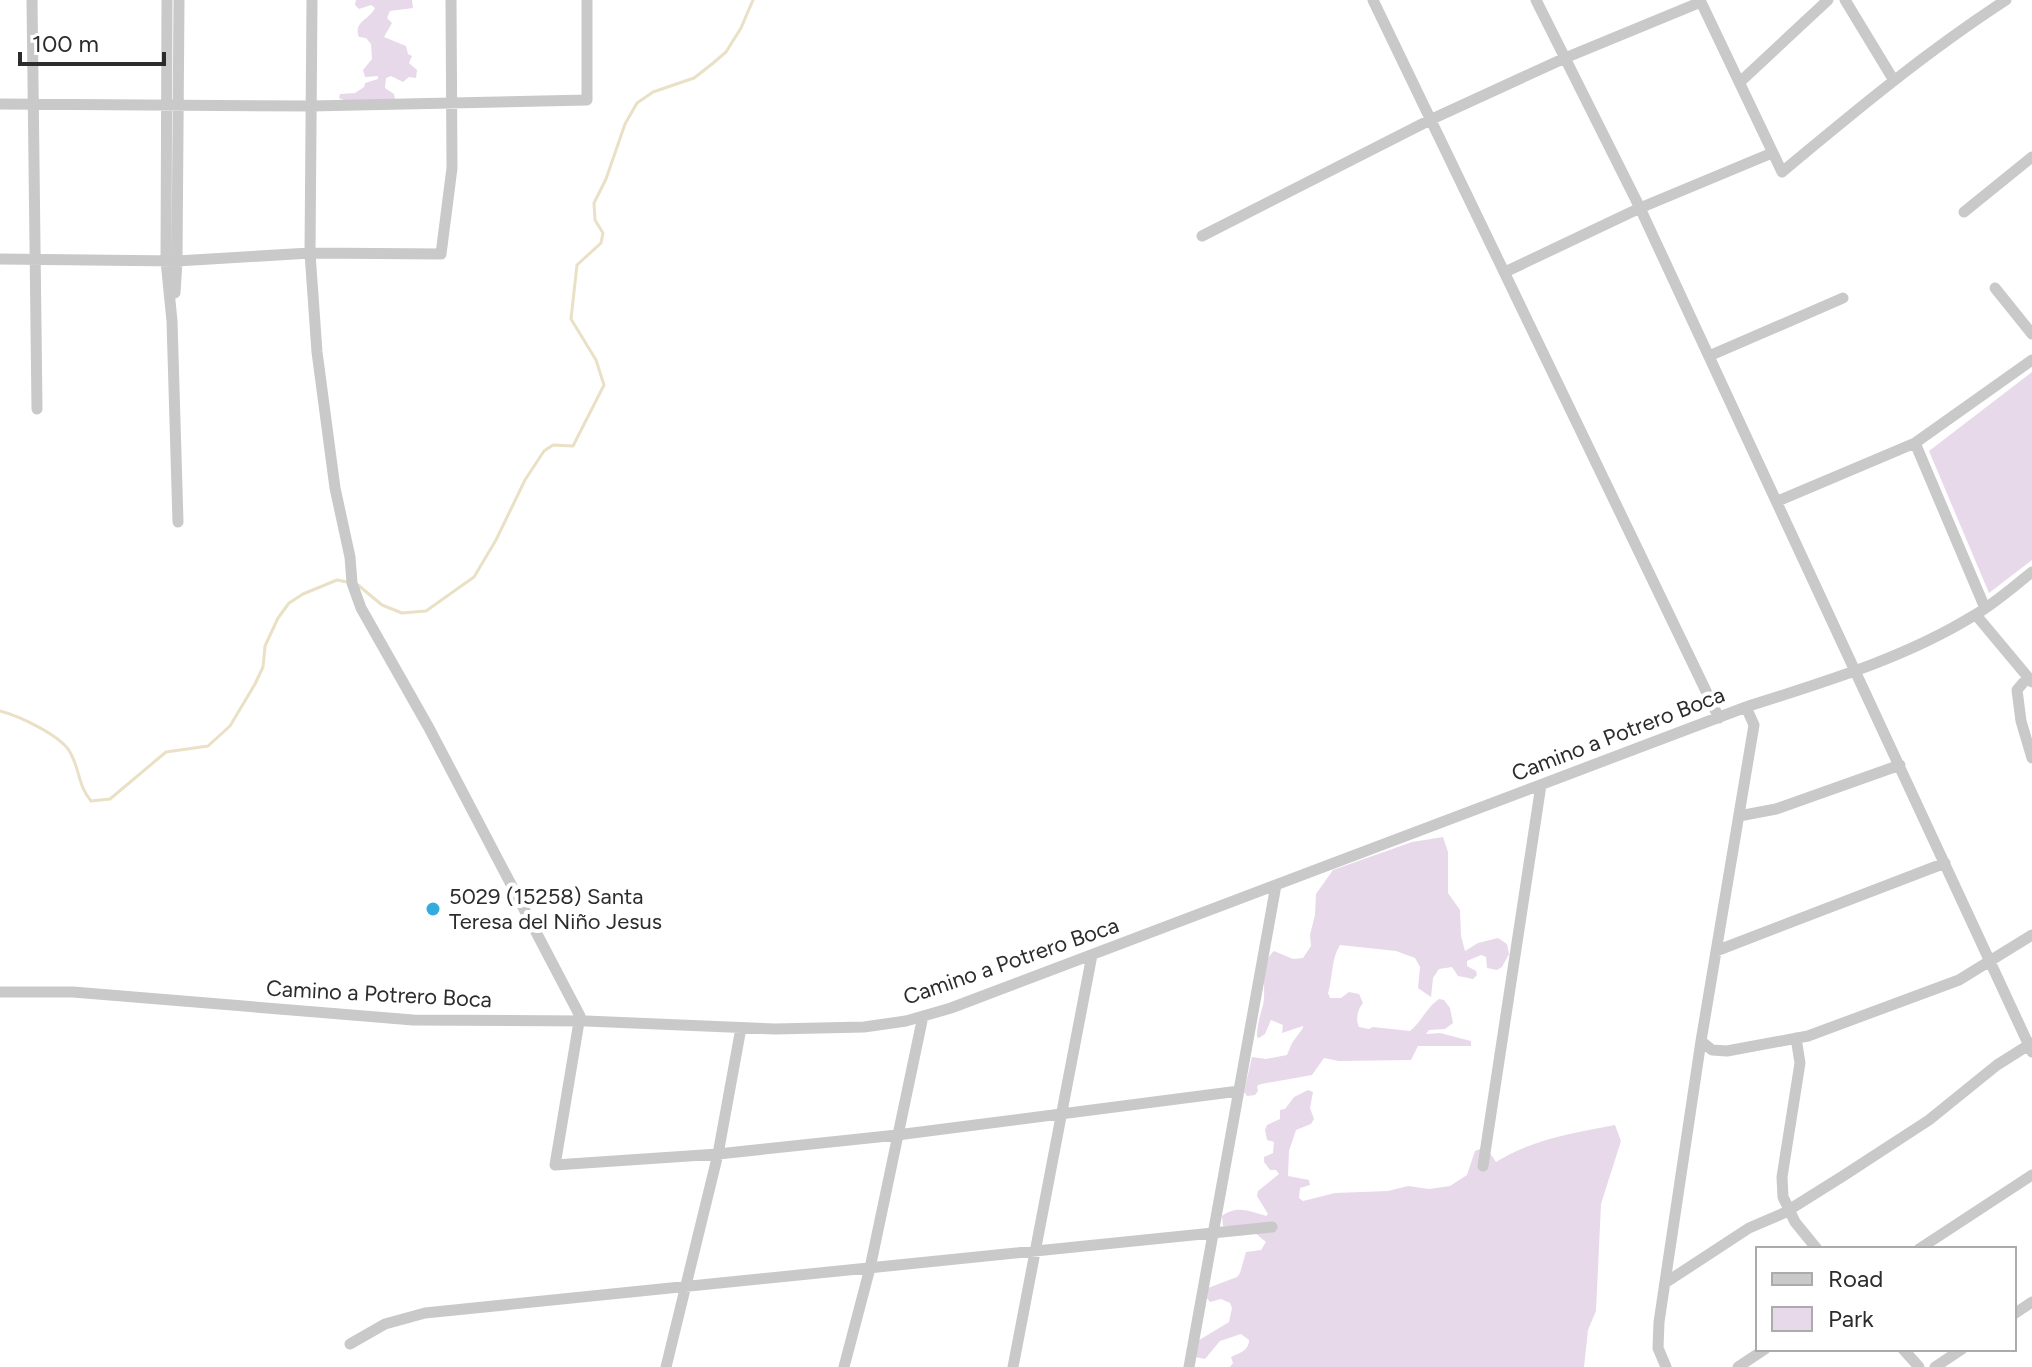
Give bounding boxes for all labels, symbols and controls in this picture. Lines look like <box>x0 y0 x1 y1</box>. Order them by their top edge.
scale bar <box>20 16 164 66</box>
text: 100 m <box>32 29 99 58</box>
street label: Camino a Potrero Boca <box>1508 681 1728 787</box>
place label: 5029 (15258) Santa Teresa del Niño Jesus <box>449 883 662 935</box>
marker: 5029 (15258) Santa Teresa del Niño Jesus <box>424 900 442 918</box>
street label: Camino a Potrero Boca <box>900 911 1122 1011</box>
street label: Camino a Potrero Boca <box>265 975 493 1013</box>
legend <box>1756 1247 2016 1351</box>
text: Road <box>1828 1264 1883 1293</box>
text: Park <box>1828 1304 1874 1333</box>

